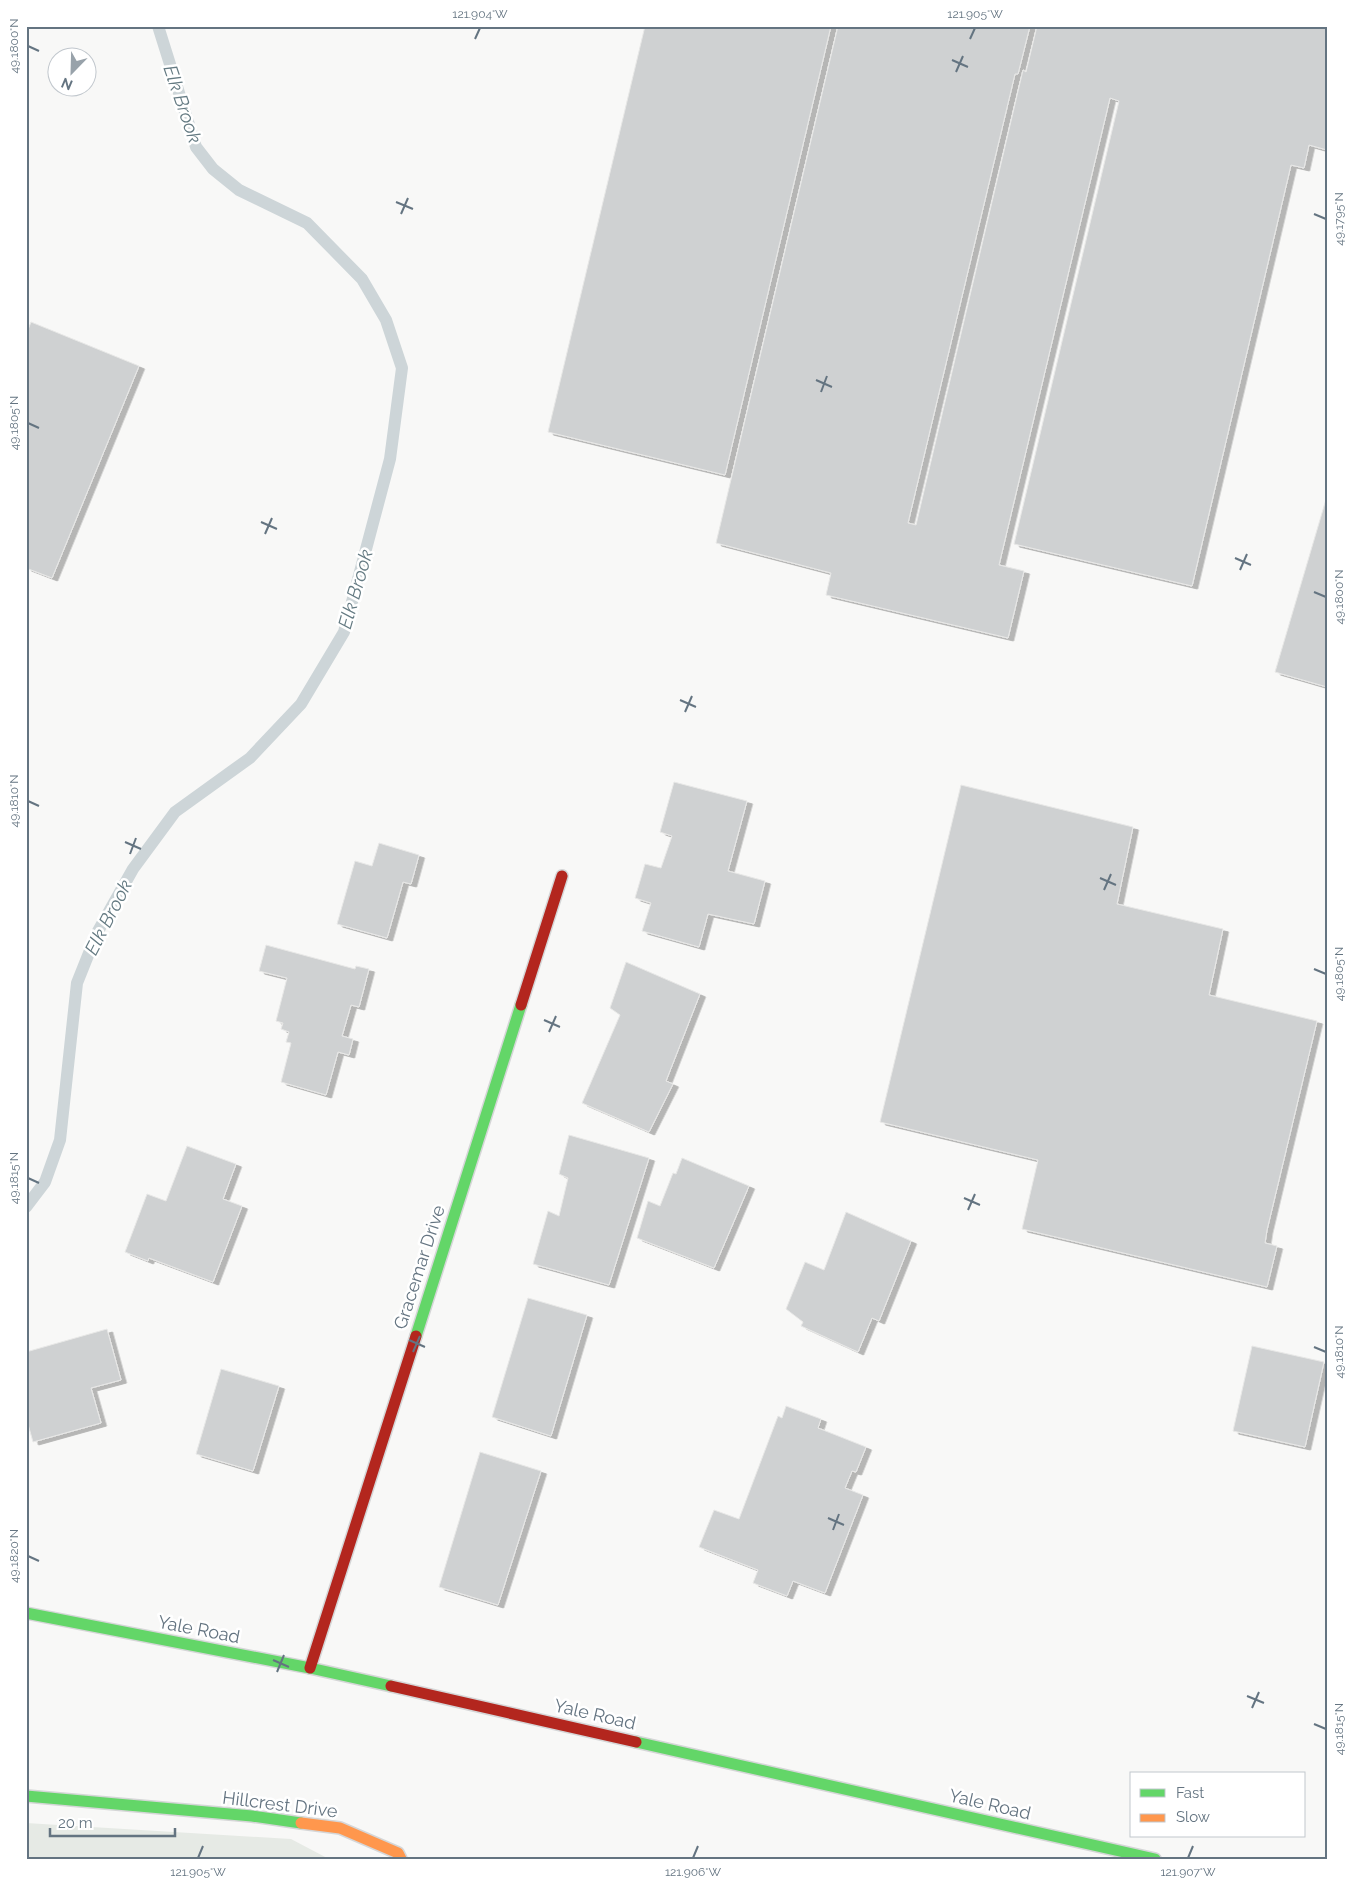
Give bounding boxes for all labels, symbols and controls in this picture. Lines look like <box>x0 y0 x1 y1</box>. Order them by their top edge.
text: 121.904°W <box>452 7 508 21</box>
text: 121.905°W <box>947 7 1003 21</box>
text: 49.1800°N <box>7 18 21 74</box>
north arrow <box>48 48 98 98</box>
water label: Elk Brook <box>159 62 207 146</box>
text: N <box>59 75 75 93</box>
text: 49.1795°N <box>1332 192 1346 246</box>
text: 49.1805°N <box>7 396 21 450</box>
water label: Elk Brook <box>333 547 377 631</box>
text: 49.1800°N <box>1332 569 1346 625</box>
text: 49.1810°N <box>7 775 21 827</box>
water label: Elk Brook <box>80 876 136 958</box>
text: 49.1805°N <box>1332 947 1346 1001</box>
text: 49.1815°N <box>7 1152 21 1204</box>
street label: Gracemar Drive <box>389 1202 449 1332</box>
text: 49.1810°N <box>1332 1326 1346 1378</box>
text: 49.1820°N <box>7 1529 21 1583</box>
street label: Yale Road <box>156 1611 242 1647</box>
street label: Yale Road <box>552 1694 638 1734</box>
text: 49.1815°N <box>1332 1703 1346 1755</box>
legend <box>1130 1772 1306 1838</box>
street label: Yale Road <box>947 1784 1033 1824</box>
text: Fast <box>1176 1784 1204 1802</box>
street label: Hillcrest Drive <box>221 1787 339 1822</box>
scale bar <box>50 1805 175 1837</box>
text: Slow <box>1176 1808 1210 1826</box>
text: 20 m <box>58 1814 93 1832</box>
text: 121.905°W <box>170 1865 226 1879</box>
text: 121.906°W <box>665 1865 722 1879</box>
text: 121.907°W <box>1160 1865 1216 1879</box>

